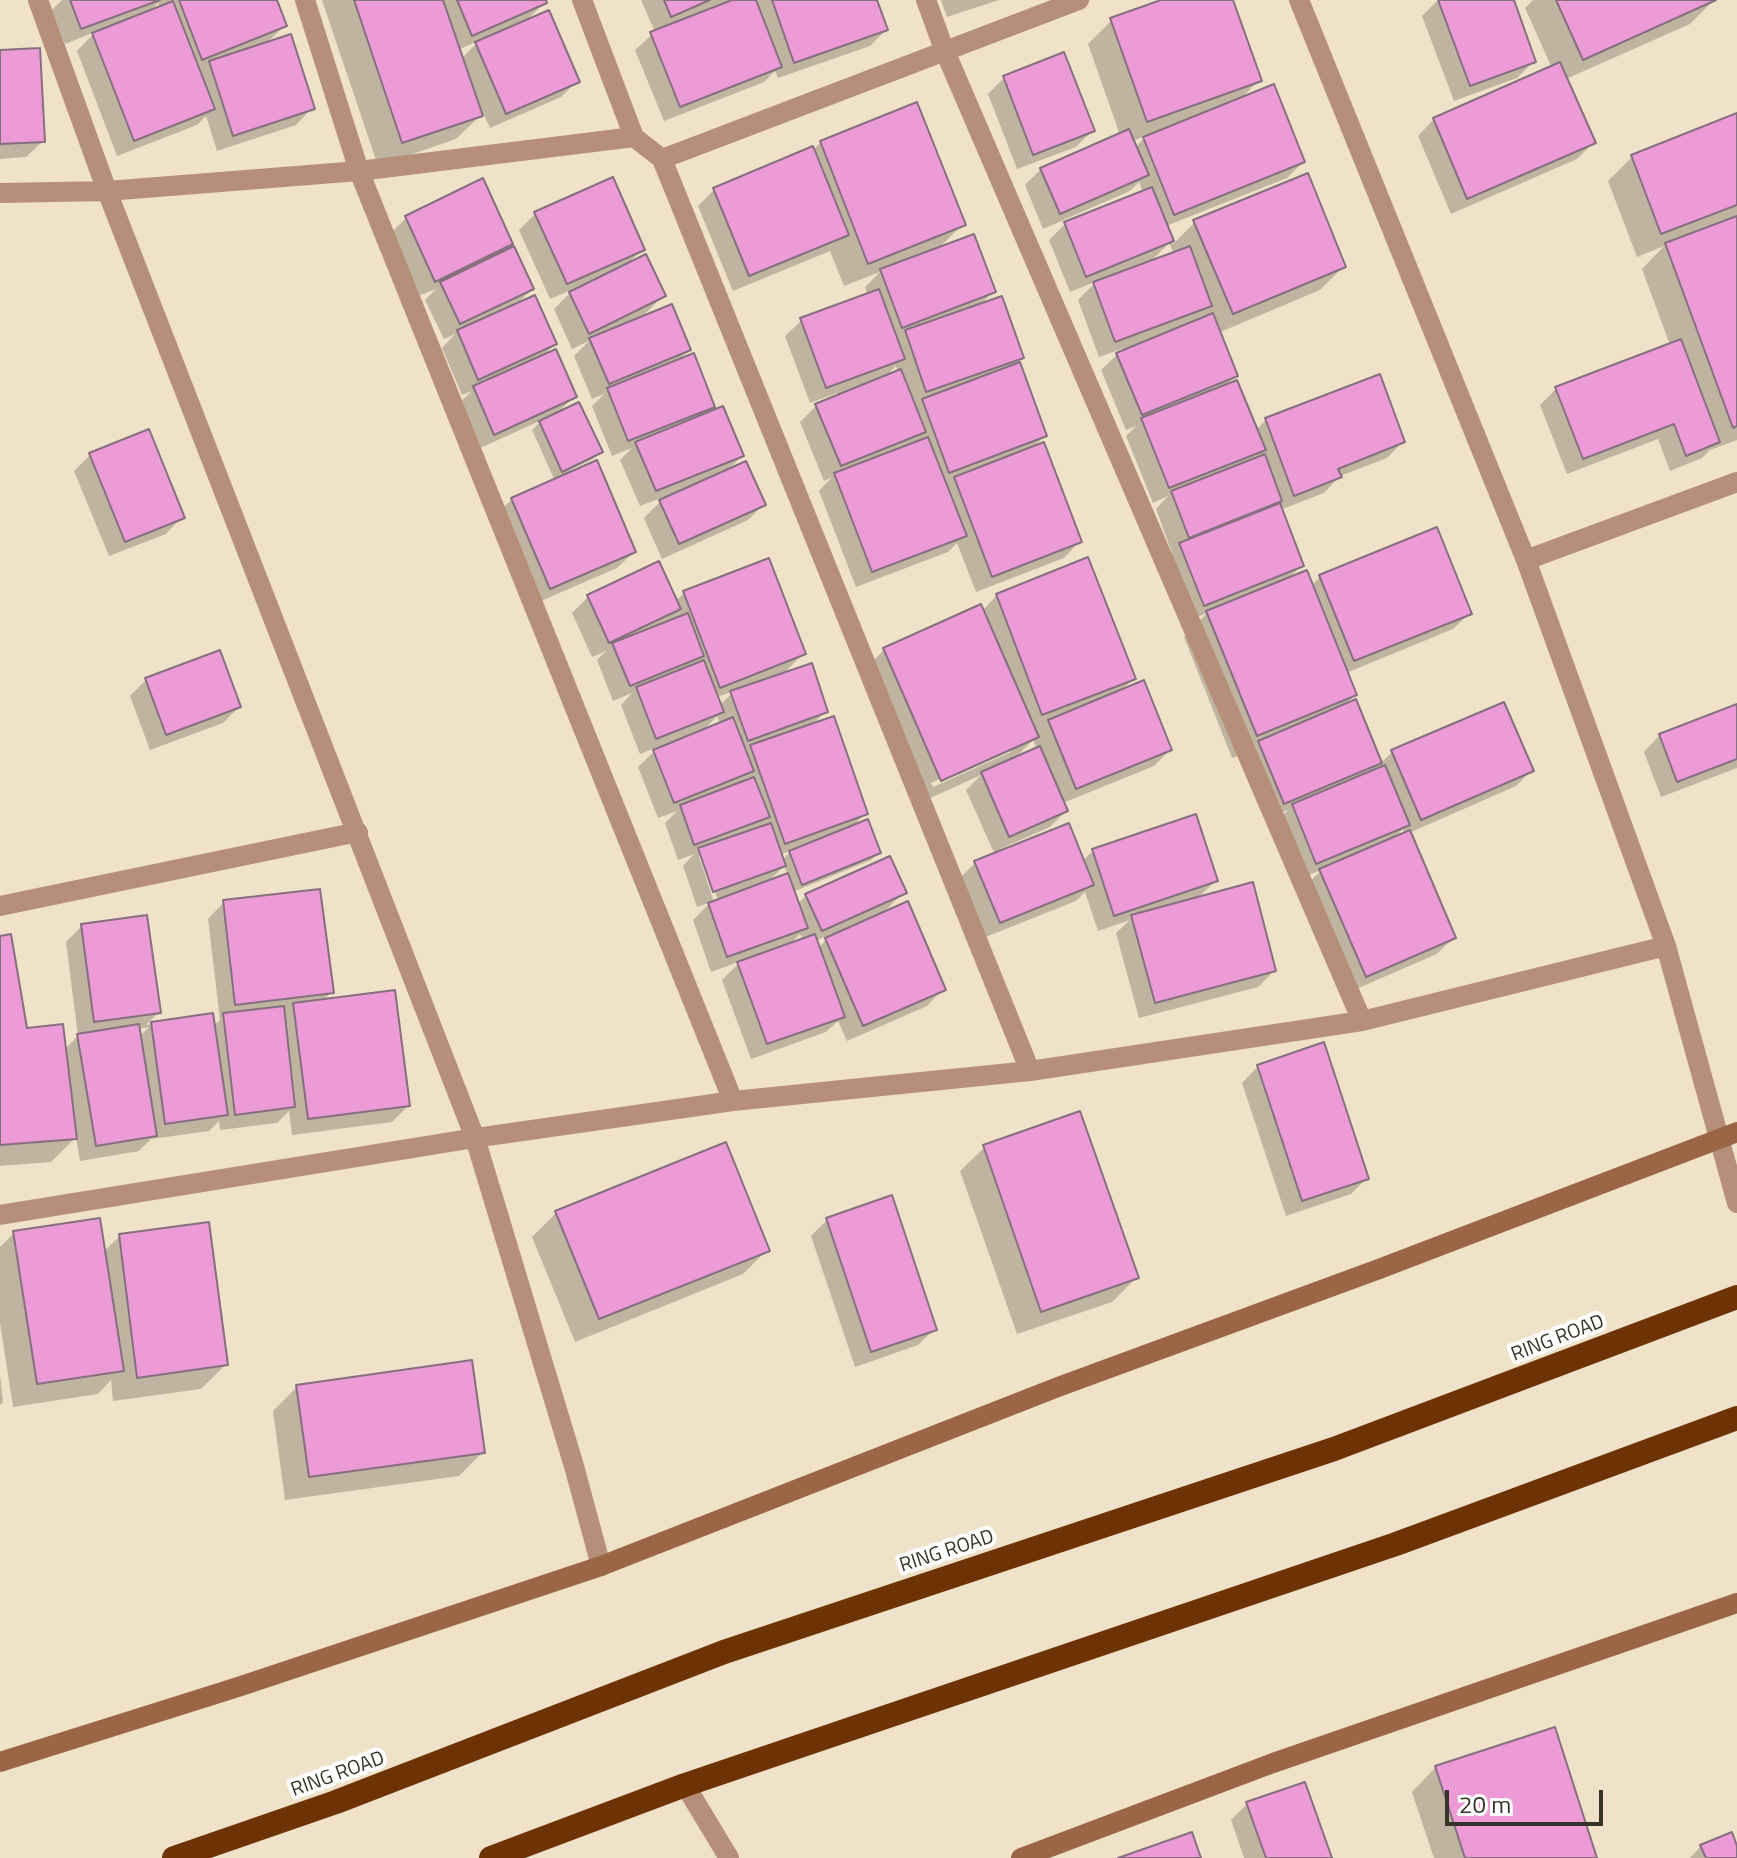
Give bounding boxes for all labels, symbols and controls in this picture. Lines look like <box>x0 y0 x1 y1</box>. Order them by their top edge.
street label: RING ROAD <box>1508 1310 1608 1368</box>
street label: RING ROAD <box>897 1526 997 1578</box>
street label: RING ROAD <box>288 1747 388 1803</box>
scale bar <box>1449 1774 1607 1824</box>
text: 20 m <box>1459 1786 1511 1822</box>

